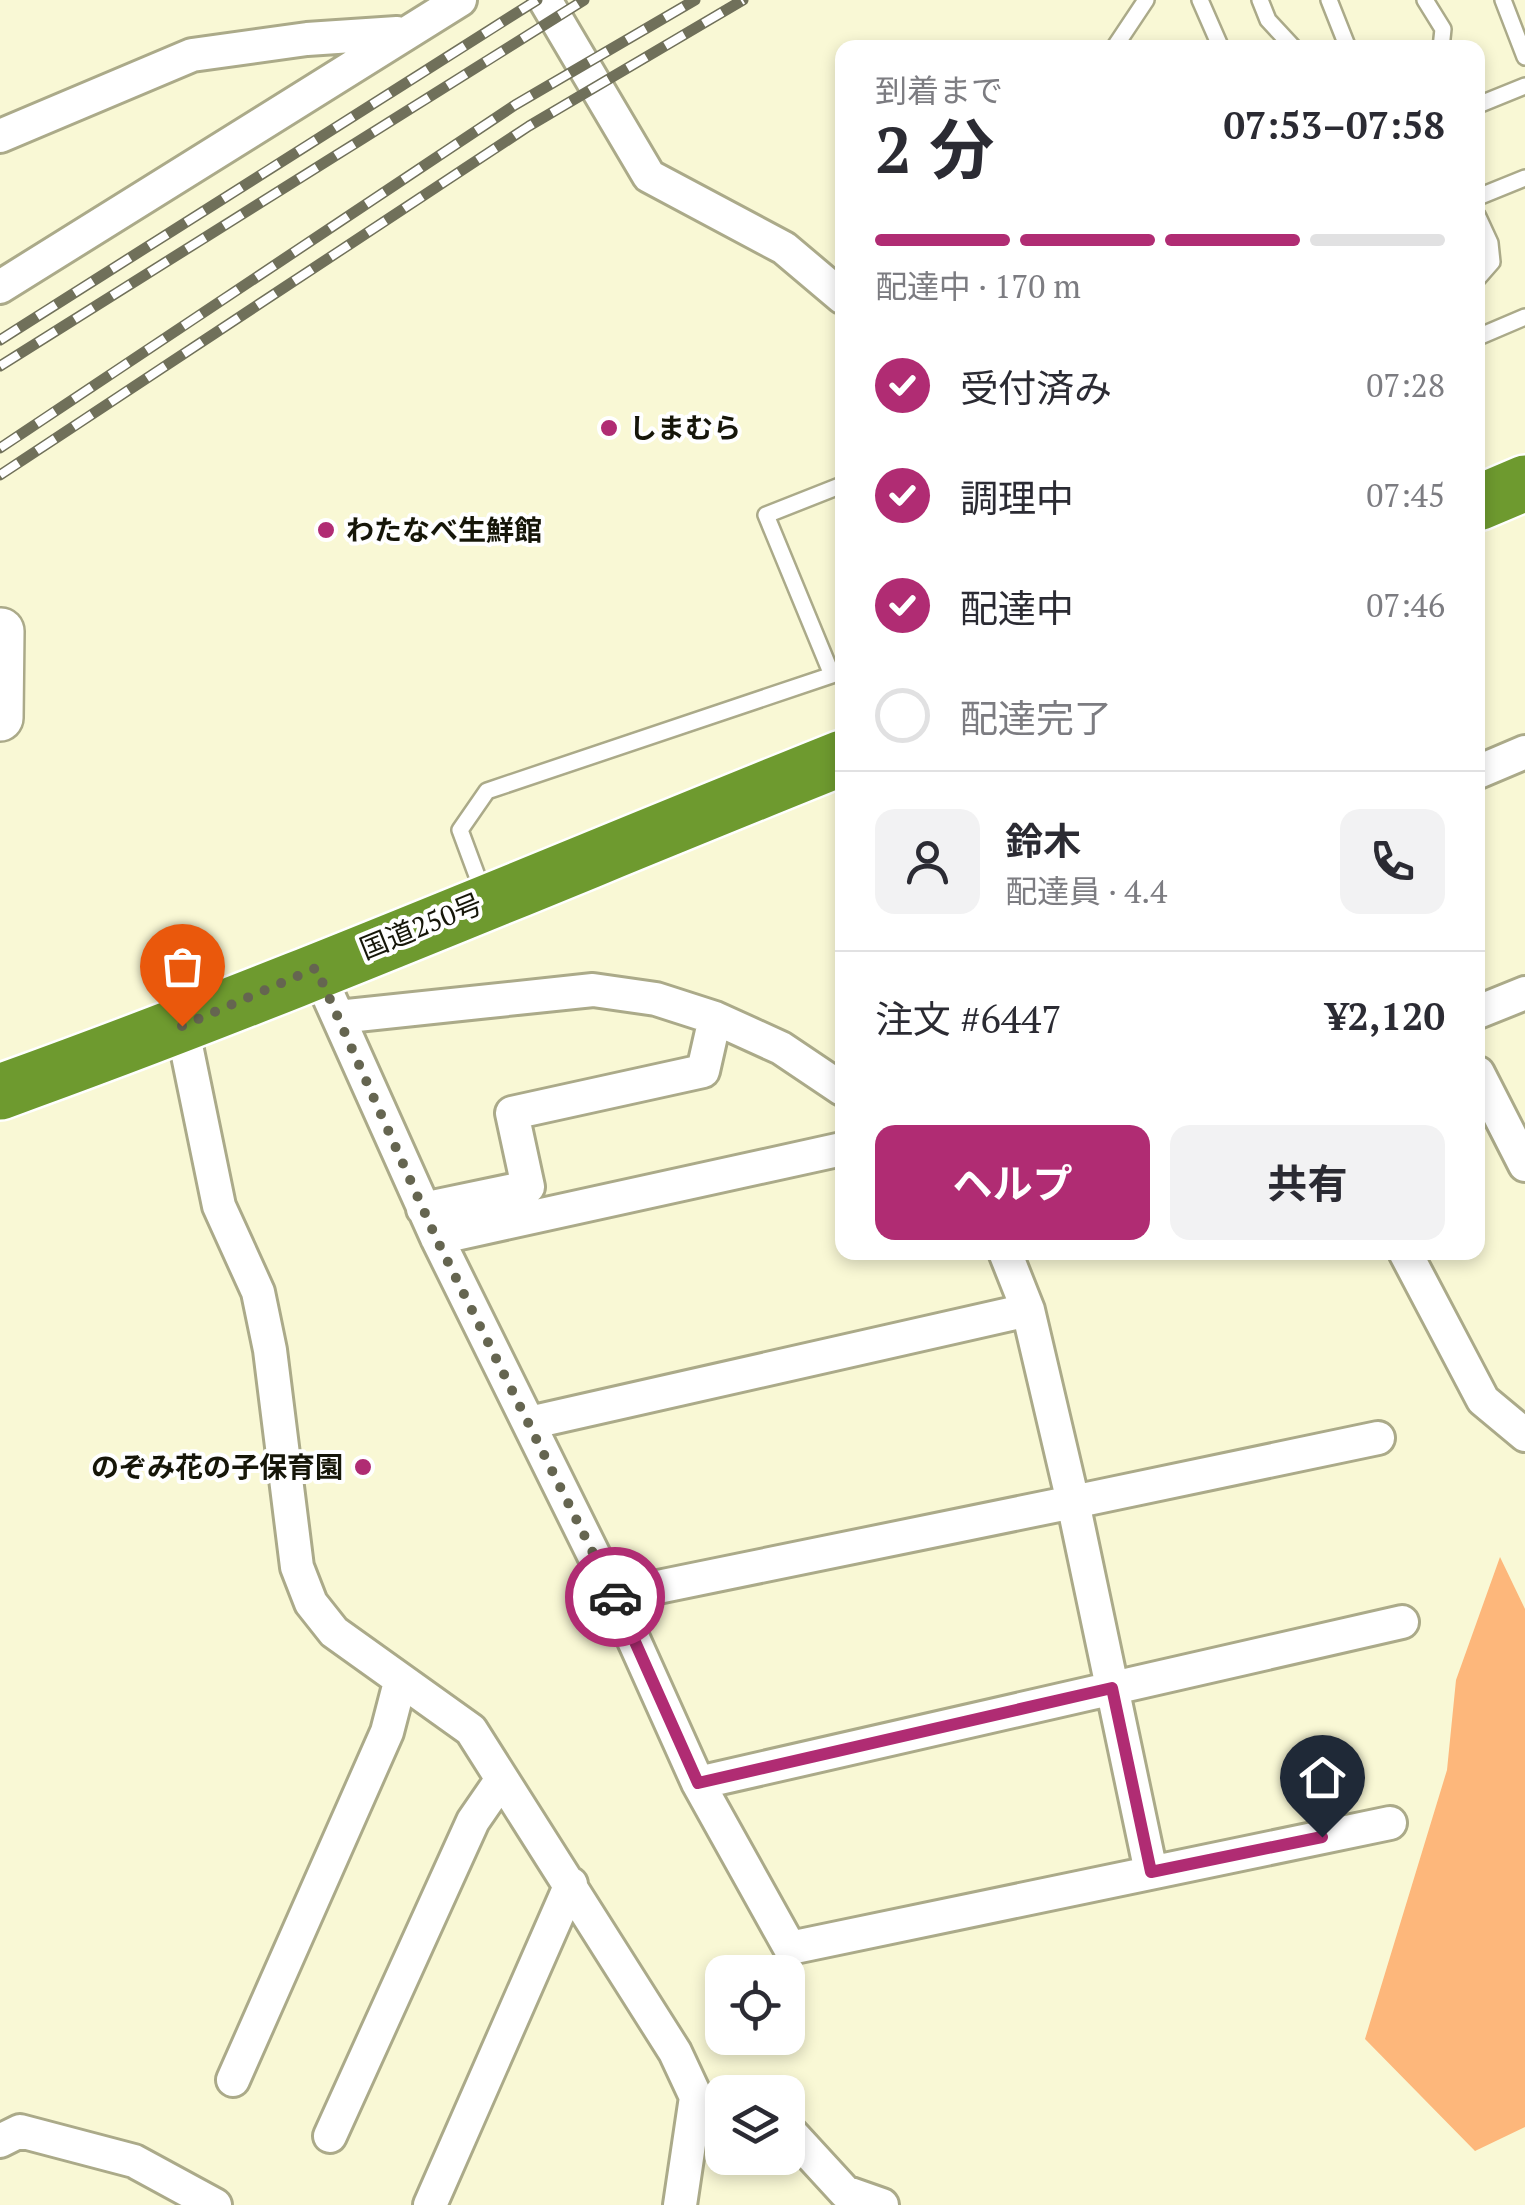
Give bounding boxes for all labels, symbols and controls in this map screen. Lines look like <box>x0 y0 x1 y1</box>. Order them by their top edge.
text: 到着まで <box>875 69 1003 111</box>
text: 07:53–07:58 <box>1223 100 1445 150</box>
text: 2 分 <box>875 105 994 192</box>
text: 配達中 · 170 m <box>875 265 1081 307</box>
icon: check <box>875 358 930 413</box>
text: 受付済み <box>960 363 1112 413</box>
text: 07:28 <box>1366 364 1445 406</box>
place label: しまむら <box>629 409 741 446</box>
marker: しまむら <box>598 417 620 439</box>
icon: check <box>875 468 930 523</box>
text: 調理中 <box>960 473 1074 523</box>
text: 07:45 <box>1366 474 1445 516</box>
place label: わたなべ生鮮館 <box>346 511 542 548</box>
marker: わたなべ生鮮館 <box>315 519 337 541</box>
icon: check <box>875 578 930 633</box>
text: 配達中 <box>960 583 1074 633</box>
text: 07:46 <box>1366 584 1445 626</box>
text: 配達完了 <box>960 693 1112 743</box>
button: person <box>875 809 980 914</box>
button: phone <box>1340 809 1445 914</box>
text: 鈴木 <box>1005 816 1081 866</box>
text: 配達員 · 4.4 <box>1005 870 1167 912</box>
street label: 国道250号 <box>354 884 487 967</box>
pin <box>140 924 225 1027</box>
icon: bag <box>155 939 210 994</box>
text: ¥2,120 <box>1326 991 1445 1041</box>
text: 注文 #6447 <box>875 994 1062 1044</box>
button: ヘルプ <box>875 1125 1150 1240</box>
button: 共有 <box>1170 1125 1445 1240</box>
place label: のぞみ花の子保育園 <box>91 1448 343 1485</box>
marker: のぞみ花の子保育園 <box>352 1456 374 1478</box>
courier <box>565 1547 665 1647</box>
icon: car <box>588 1570 643 1625</box>
pin <box>1280 1735 1365 1838</box>
icon: home <box>1295 1750 1350 1805</box>
map controls <box>705 1955 805 2175</box>
button: locate <box>705 1955 805 2055</box>
button: layers <box>705 2075 805 2175</box>

